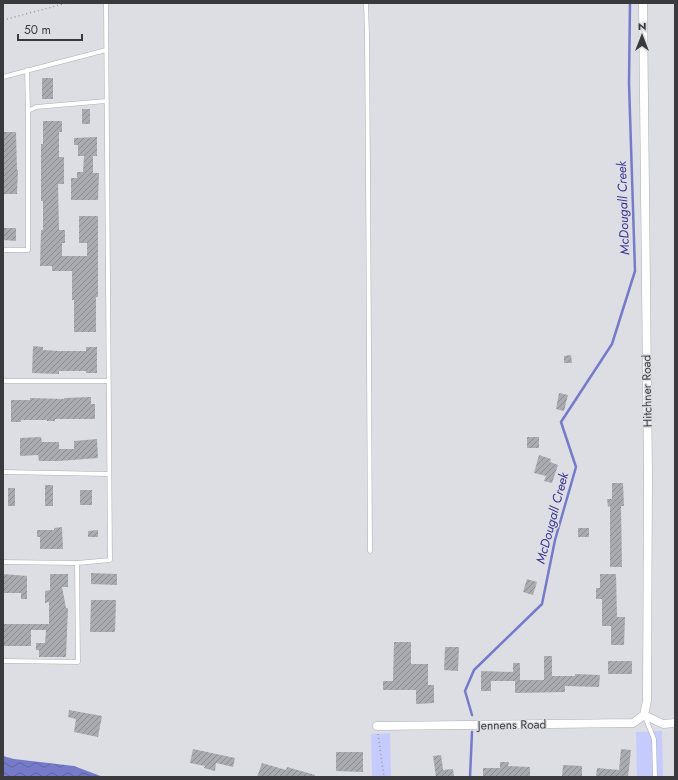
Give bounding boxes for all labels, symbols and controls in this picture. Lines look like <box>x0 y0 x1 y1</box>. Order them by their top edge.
scale bar <box>18 16 82 42</box>
north arrow <box>622 16 662 56</box>
text: N <box>638 18 646 34</box>
text: 50 m <box>24 21 51 39</box>
water label: McDougall Creek <box>612 160 634 255</box>
street label: Hitchner Road <box>637 354 657 428</box>
water label: McDougall Creek <box>531 470 573 566</box>
street label: Jennens Road <box>476 715 546 735</box>

